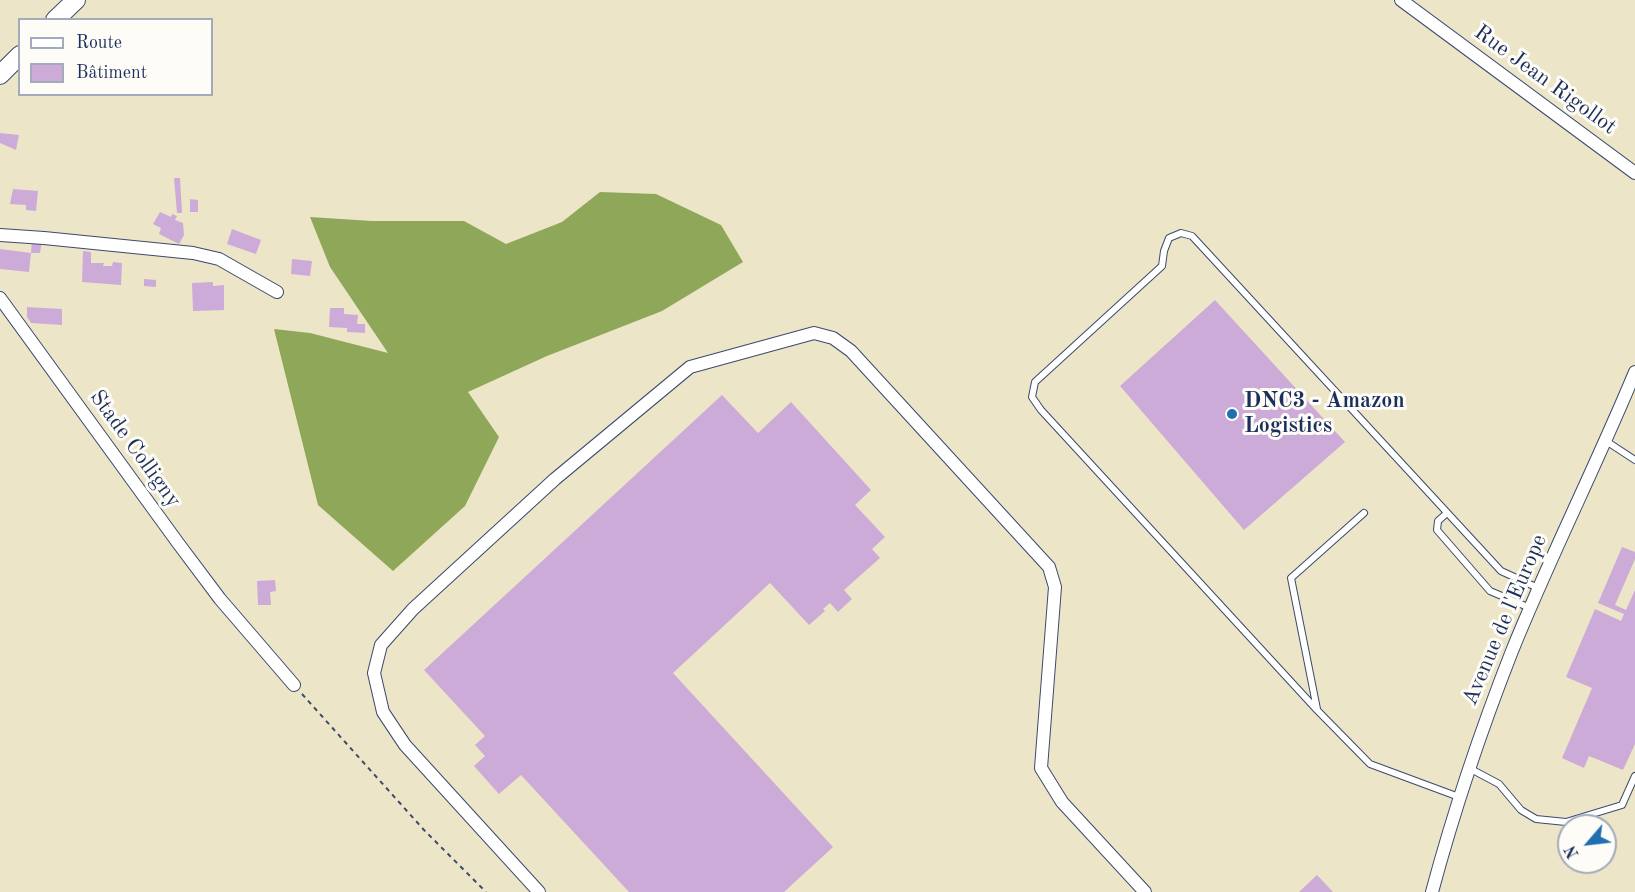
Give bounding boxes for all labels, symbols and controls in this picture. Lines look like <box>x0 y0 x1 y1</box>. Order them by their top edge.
legend <box>18 18 213 96</box>
street label: Rue Jean Rigollot <box>1469 19 1621 141</box>
text: Route <box>76 34 122 52</box>
text: Bâtiment <box>76 64 147 82</box>
street label: Stade Colligny <box>84 385 186 513</box>
place label: DNC3 - Amazon Logistics <box>1244 388 1405 440</box>
marker: DNC3 - Amazon Logistics <box>1225 407 1239 421</box>
street label: Avenue de l'Europe <box>1457 530 1553 710</box>
north arrow <box>1557 814 1617 874</box>
text: N <box>1563 842 1583 861</box>

